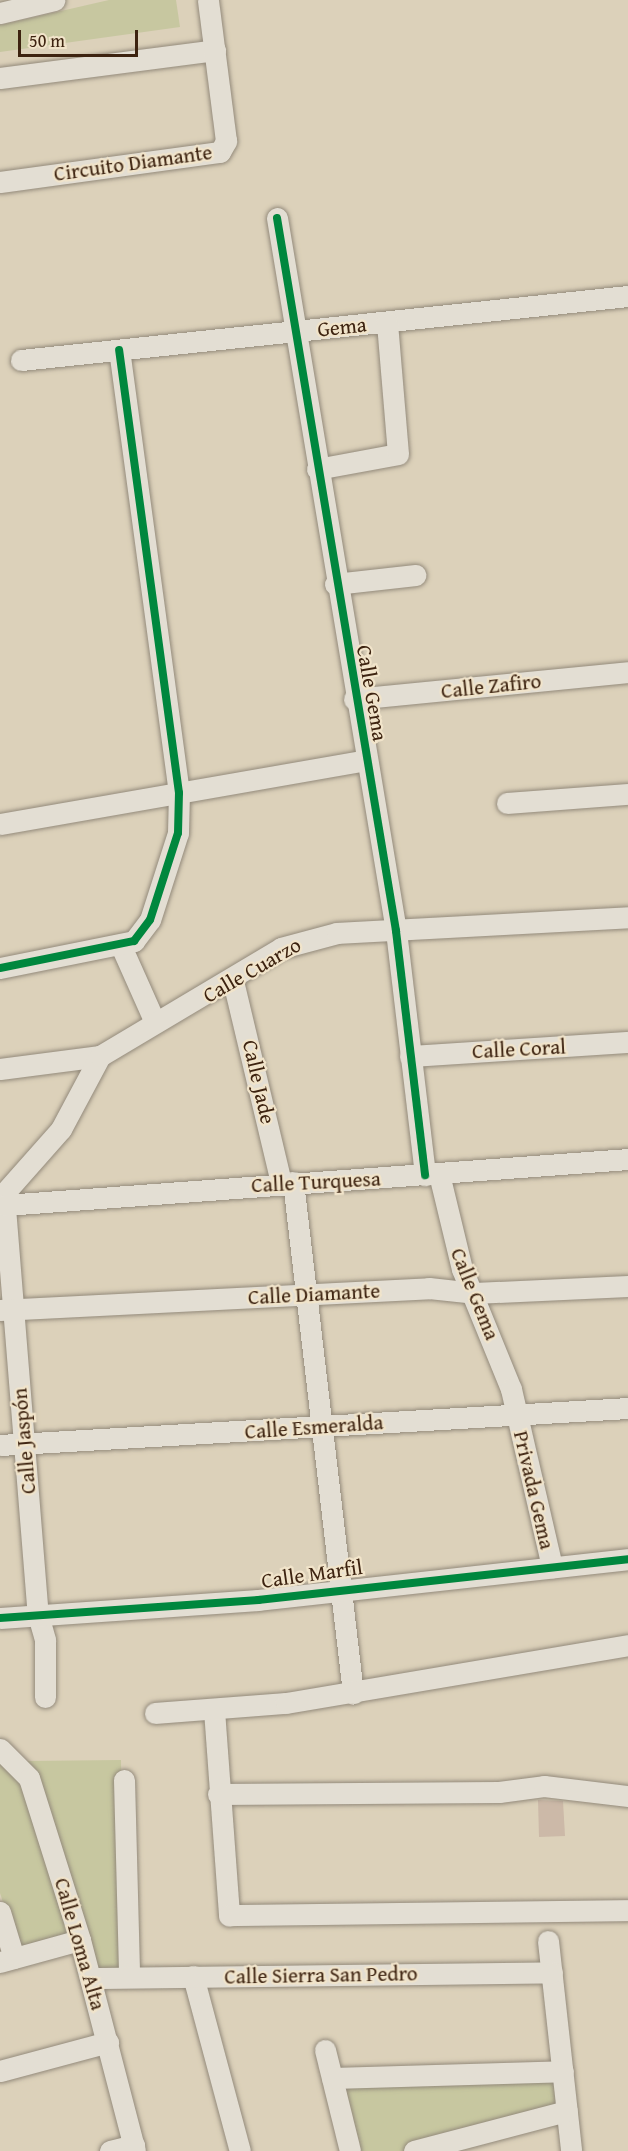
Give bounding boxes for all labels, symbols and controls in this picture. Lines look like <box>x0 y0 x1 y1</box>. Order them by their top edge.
scale bar <box>21 18 141 56</box>
text: 50 m <box>29 27 65 54</box>
street label: Circuito Diamante <box>52 139 214 187</box>
street label: Gema <box>316 312 368 342</box>
street label: Calle Gema <box>351 643 393 743</box>
street label: Calle Zafiro <box>440 668 542 704</box>
street label: Calle Cuarzo <box>199 932 305 1008</box>
street label: Calle Coral <box>471 1034 567 1064</box>
street label: Calle Jade <box>237 1038 281 1126</box>
street label: Calle Turquesa <box>251 1166 381 1198</box>
street label: Calle Gema <box>445 1244 505 1344</box>
street label: Calle Diamante <box>247 1278 381 1310</box>
street label: Calle Jaspón <box>7 1387 41 1495</box>
street label: Calle Esmeralda <box>244 1410 384 1444</box>
street label: Privada Gema <box>508 1428 560 1552</box>
street label: Calle Marfil <box>260 1554 364 1594</box>
street label: Calle Loma Alta <box>49 1875 111 2013</box>
street label: Calle Sierra San Pedro <box>224 1961 418 1989</box>

